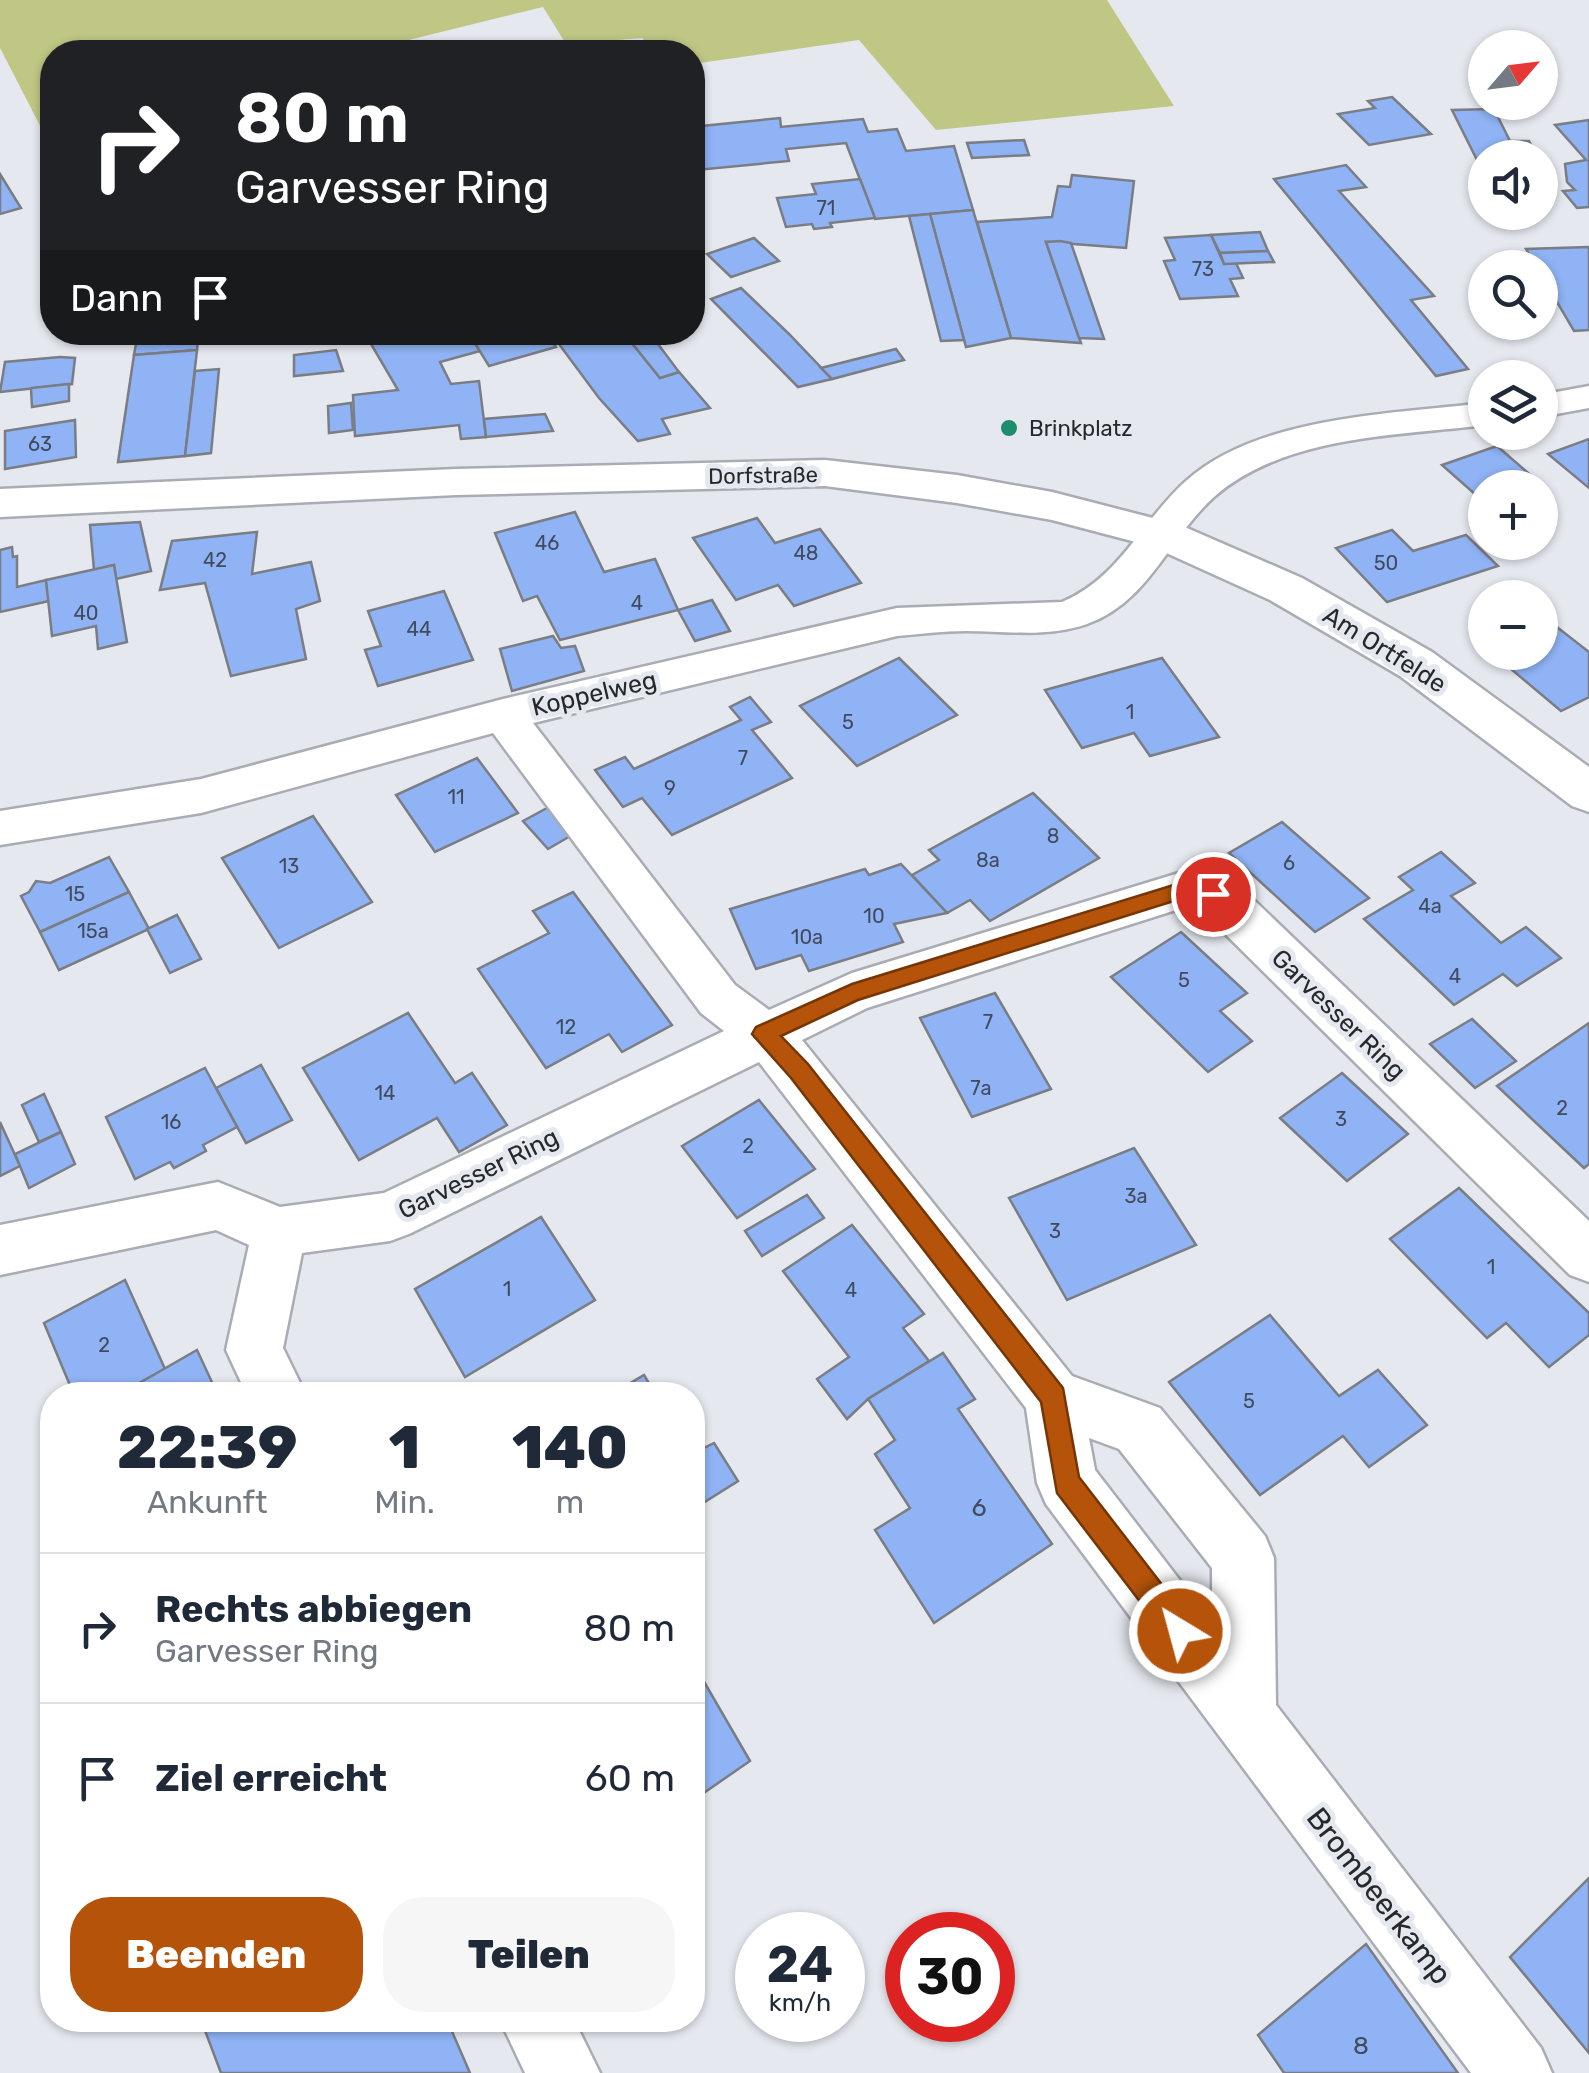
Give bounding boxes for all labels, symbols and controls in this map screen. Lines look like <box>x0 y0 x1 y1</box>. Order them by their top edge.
north arrow <box>1468 30 1558 120</box>
map controls <box>1468 30 1558 670</box>
text: 80 m <box>235 77 409 160</box>
icon: right <box>70 80 200 210</box>
button: sound <box>1468 140 1558 230</box>
text: Garvesser Ring <box>235 161 550 214</box>
house number: 71 <box>817 196 835 220</box>
button: search <box>1468 250 1558 340</box>
house number: 73 <box>1192 257 1214 281</box>
icon: arrive <box>183 270 238 325</box>
text: Dann <box>70 275 163 321</box>
button: layers <box>1468 360 1558 450</box>
place label: Brinkplatz <box>1029 415 1132 442</box>
marker: Brinkplatz <box>998 417 1020 439</box>
house number: 63 <box>28 432 52 456</box>
street label: Dorfstraße <box>708 461 818 490</box>
button: + <box>1468 470 1558 560</box>
house number: 46 <box>535 531 559 555</box>
house number: 48 <box>793 541 819 565</box>
house number: 42 <box>203 548 227 572</box>
house number: 50 <box>1374 551 1398 575</box>
button: − <box>1468 580 1558 670</box>
house number: 4 <box>631 591 643 615</box>
street label: Am Ortfelde <box>1318 600 1452 699</box>
house number: 40 <box>73 601 99 625</box>
house number: 44 <box>407 617 431 641</box>
street label: Koppelweg <box>529 665 659 722</box>
house number: 1 <box>1126 700 1134 724</box>
house number: 5 <box>842 710 854 734</box>
house number: 7 <box>738 746 748 770</box>
house number: 9 <box>664 776 676 800</box>
house number: 11 <box>447 785 465 809</box>
house number: 8 <box>1047 824 1059 848</box>
house number: 8a <box>976 848 1000 872</box>
house number: 6 <box>1283 851 1295 875</box>
pin <box>1171 852 1256 937</box>
house number: 13 <box>279 854 299 878</box>
icon: arrive <box>1186 867 1241 922</box>
house number: 15 <box>65 882 85 906</box>
house number: 4a <box>1418 894 1442 918</box>
house number: 10 <box>863 904 885 928</box>
house number: 15a <box>77 919 109 943</box>
house number: 10a <box>791 925 823 949</box>
street label: Garvesser Ring <box>1266 943 1412 1085</box>
house number: 4 <box>1449 964 1461 988</box>
house number: 5 <box>1178 968 1190 992</box>
house number: 7 <box>983 1010 993 1034</box>
house number: 12 <box>556 1015 576 1039</box>
house number: 7a <box>970 1076 992 1100</box>
house number: 14 <box>375 1081 395 1105</box>
house number: 2 <box>1556 1096 1568 1120</box>
house number: 3 <box>1335 1107 1347 1131</box>
house number: 16 <box>161 1110 181 1134</box>
street label: Garvesser Ring <box>393 1122 563 1225</box>
house number: 2 <box>742 1134 754 1158</box>
house number: 3a <box>1124 1184 1148 1208</box>
house number: 3 <box>1049 1219 1061 1243</box>
house number: 1 <box>1487 1255 1495 1279</box>
house number: 1 <box>503 1277 511 1301</box>
house number: 4 <box>845 1278 857 1302</box>
house number: 2 <box>98 1333 110 1357</box>
house number: 5 <box>1243 1389 1255 1413</box>
text: 22:39 <box>117 1412 297 1483</box>
text: 1 <box>389 1412 420 1483</box>
text: 140 <box>512 1412 628 1483</box>
text: Ankunft <box>147 1483 267 1521</box>
text: Min. <box>374 1483 435 1521</box>
text: m <box>556 1483 584 1521</box>
house number: 6 <box>971 1493 987 1522</box>
position arrow <box>1128 1579 1232 1683</box>
text: Rechts abbiegen <box>155 1586 472 1632</box>
icon: right <box>70 1601 125 1656</box>
text: 80 m <box>584 1605 675 1651</box>
text: Garvesser Ring <box>155 1632 379 1670</box>
icon: arrive <box>70 1751 125 1806</box>
text: Ziel erreicht <box>155 1755 387 1801</box>
text: 60 m <box>585 1755 675 1801</box>
street label: Brombeerkamp <box>1299 1801 1459 1991</box>
button: Beenden <box>70 1897 363 2012</box>
button: Teilen <box>383 1897 675 2012</box>
speed limit sign: 30 <box>885 1912 1015 2042</box>
text: 24 <box>767 1935 833 1995</box>
text: km/h <box>769 1988 831 2017</box>
house number: 8 <box>1353 2031 1369 2060</box>

